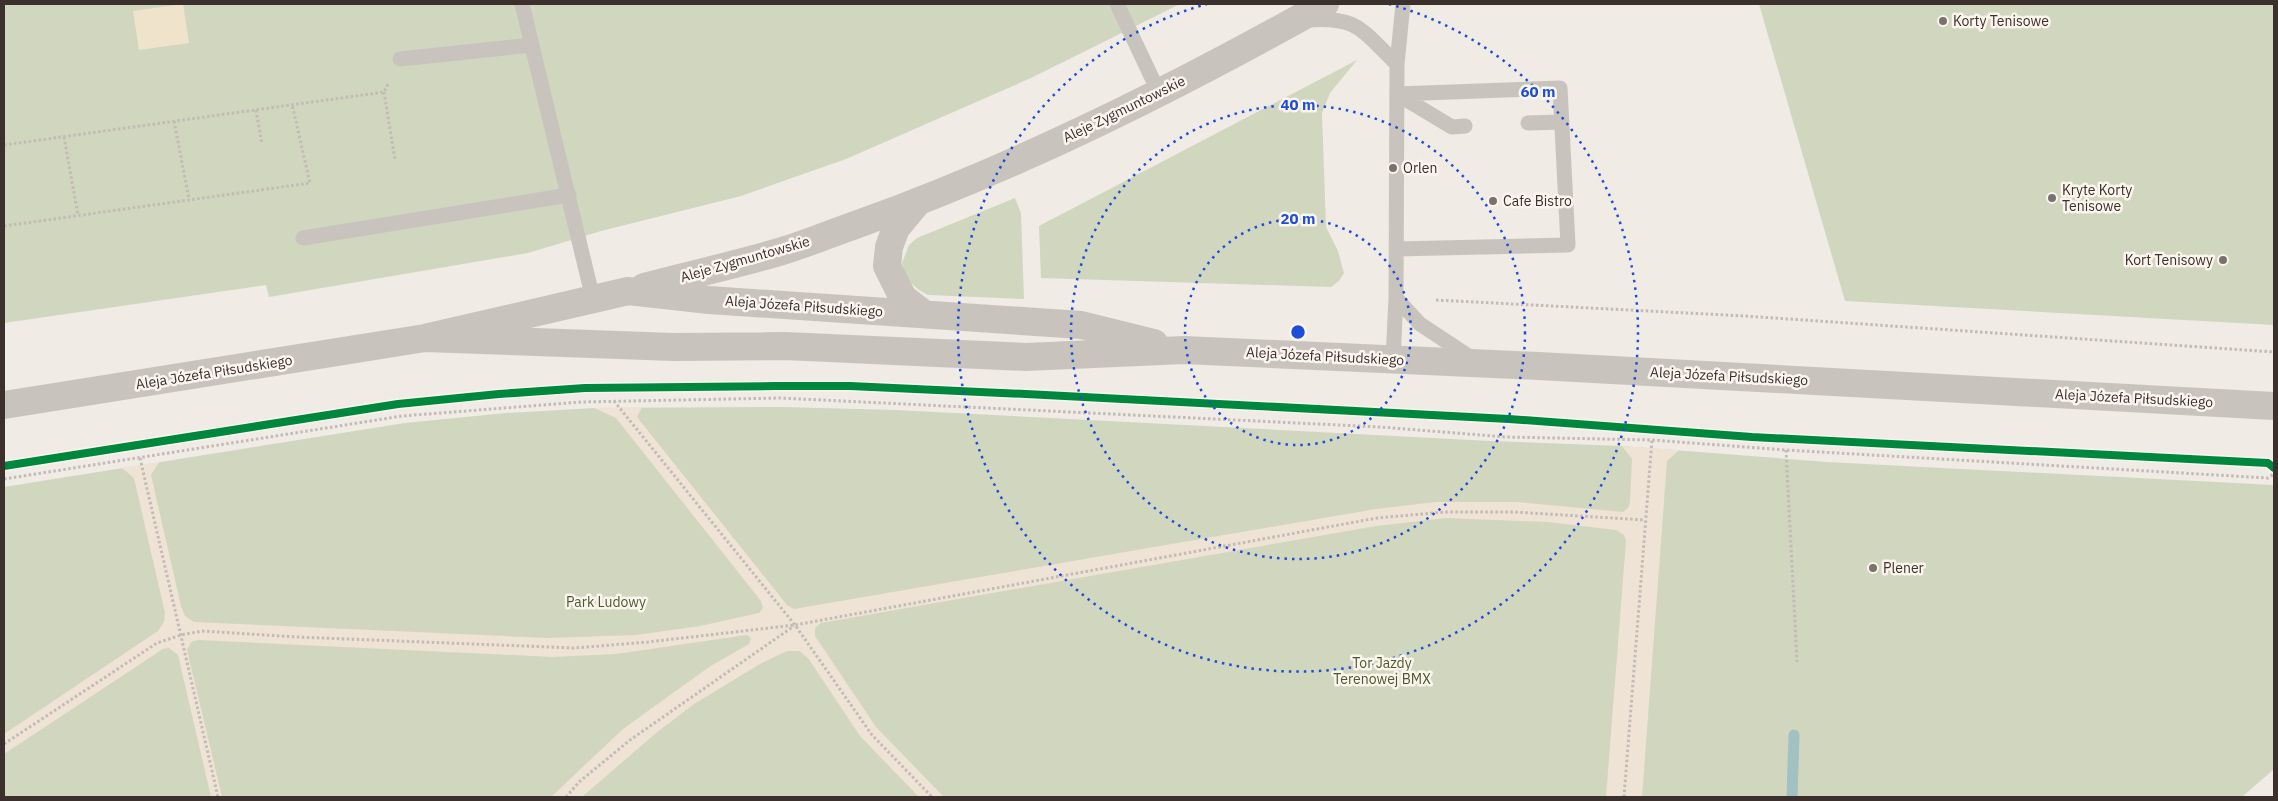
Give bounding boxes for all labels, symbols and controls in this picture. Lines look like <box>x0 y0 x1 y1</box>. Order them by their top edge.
place label: Korty Tenisowe <box>1953 12 2049 30</box>
marker: Korty Tenisowe <box>1937 15 1949 27</box>
street label: Aleje Zygmuntowskie <box>1060 71 1188 146</box>
text: 60 m <box>1521 82 1555 101</box>
text: 40 m <box>1281 95 1315 114</box>
place label: Orlen <box>1403 159 1438 177</box>
marker: Orlen <box>1387 162 1399 174</box>
place label: Kryte Korty Tenisowe <box>2062 181 2132 215</box>
place label: Cafe Bistro <box>1503 192 1572 210</box>
marker: Kryte Korty Tenisowe <box>2046 192 2058 204</box>
marker: Cafe Bistro <box>1487 195 1499 207</box>
text: 20 m <box>1281 209 1315 228</box>
street label: Aleje Zygmuntowskie <box>678 232 812 286</box>
place label: Kort Tenisowy <box>2125 251 2213 269</box>
marker: Kort Tenisowy <box>2217 254 2229 266</box>
street label: Aleja Józefa Piłsudskiego <box>724 292 884 321</box>
centre of rings <box>1289 323 1307 341</box>
street label: Aleja Józefa Piłsudskiego <box>1245 343 1405 369</box>
street label: Aleja Józefa Piłsudskiego <box>134 351 294 393</box>
street label: Aleja Józefa Piłsudskiego <box>1649 363 1809 389</box>
street label: Aleja Józefa Piłsudskiego <box>2054 385 2214 411</box>
place label: Plener <box>1883 559 1924 577</box>
marker: Plener <box>1867 562 1879 574</box>
park label: Park Ludowy <box>566 593 646 611</box>
park label: Tor Jazdy Terenowej BMX <box>1333 654 1431 688</box>

